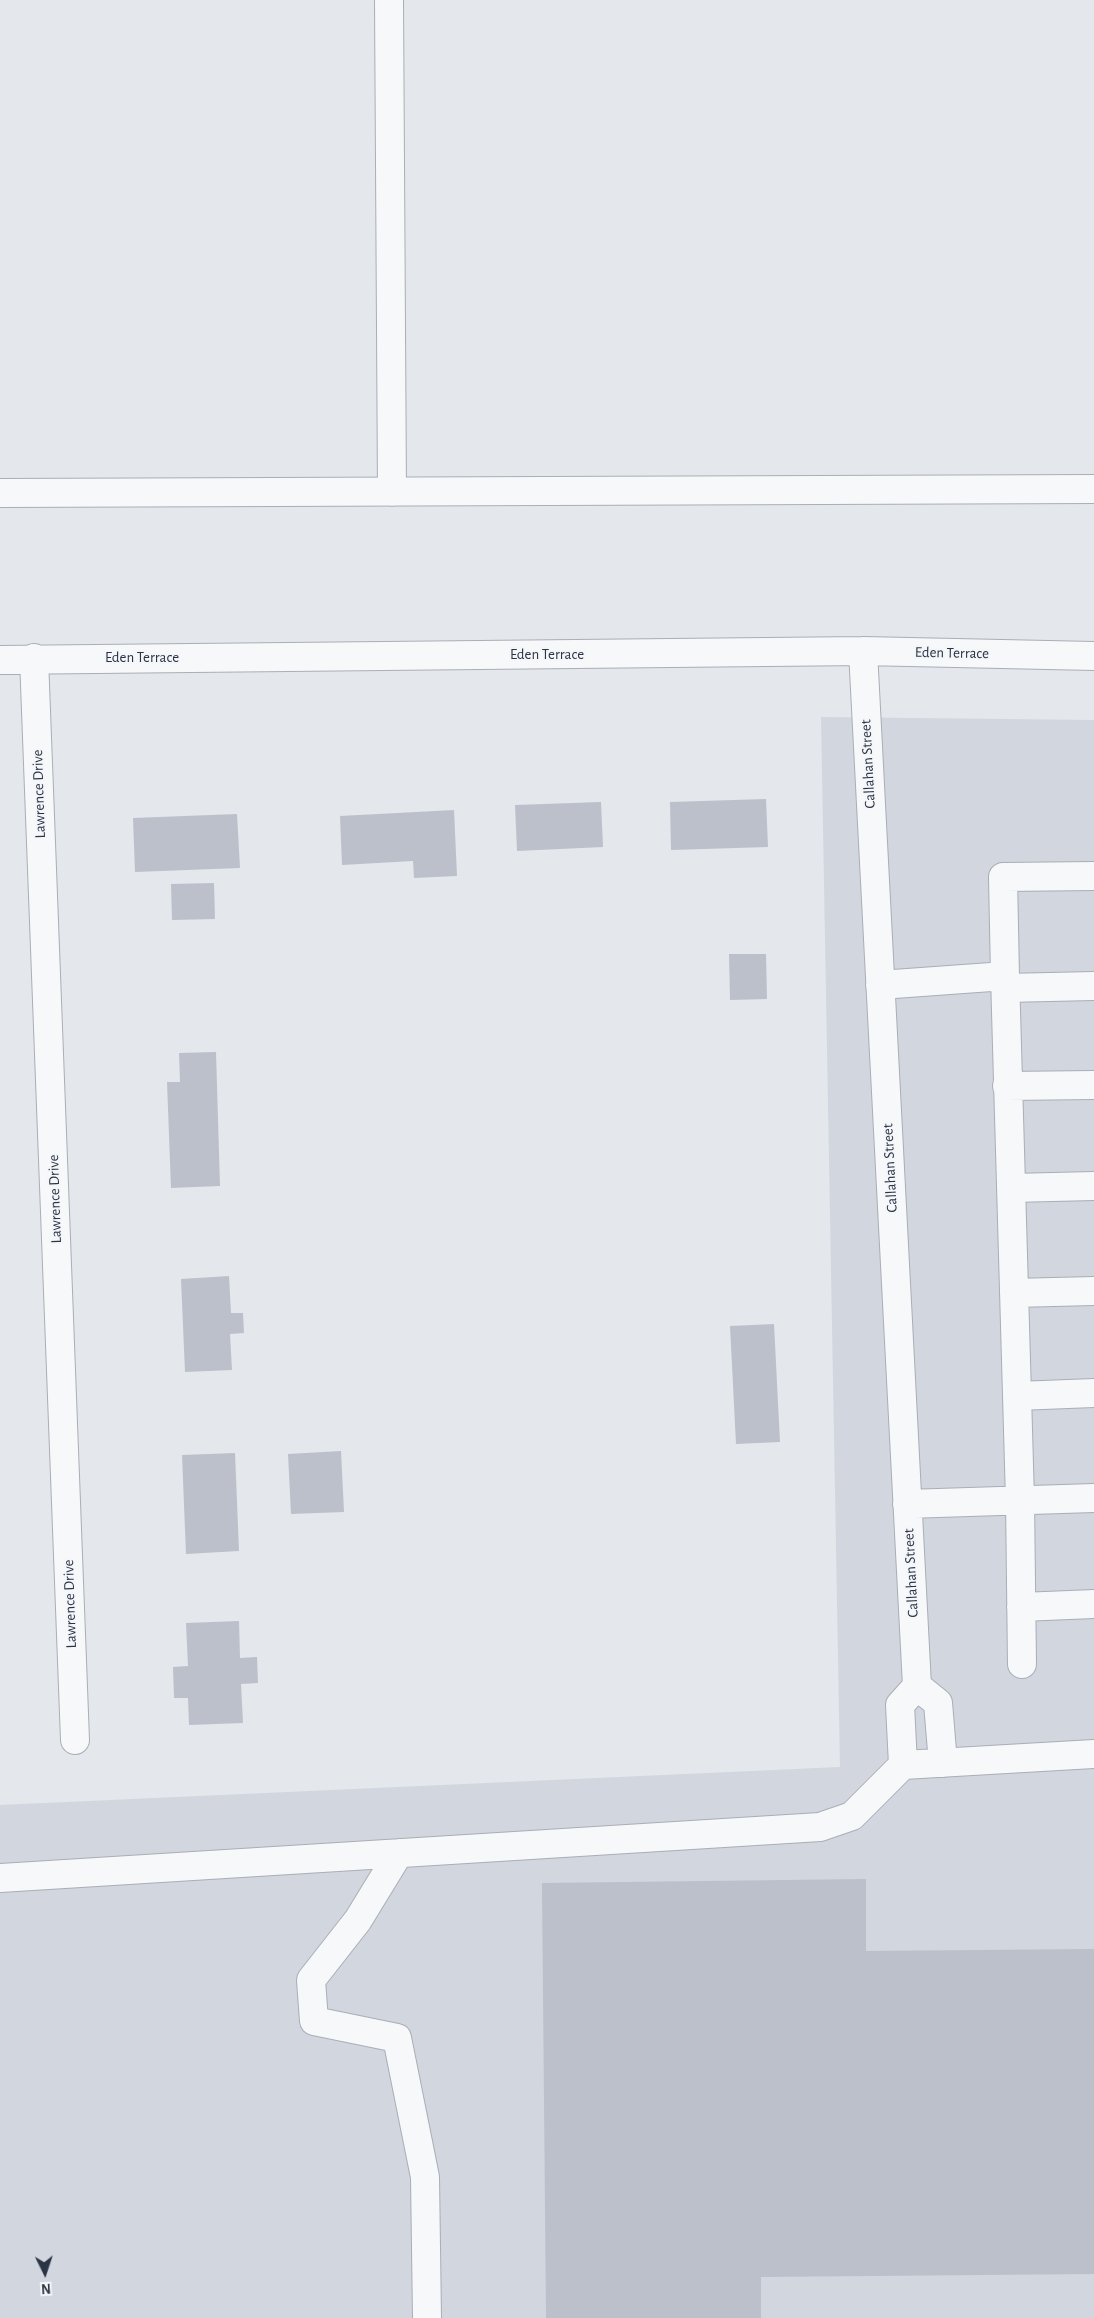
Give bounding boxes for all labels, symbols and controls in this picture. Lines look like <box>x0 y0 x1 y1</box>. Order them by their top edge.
street label: Eden Terrace <box>915 643 989 663</box>
street label: Eden Terrace <box>510 645 584 663</box>
street label: Eden Terrace <box>105 648 179 666</box>
street label: Callahan Street <box>857 719 879 809</box>
street label: Lawrence Drive <box>28 749 50 839</box>
street label: Callahan Street <box>879 1123 901 1213</box>
street label: Lawrence Drive <box>44 1154 66 1244</box>
street label: Callahan Street <box>900 1528 922 1618</box>
street label: Lawrence Drive <box>59 1559 81 1649</box>
north arrow <box>20 2248 70 2298</box>
text: N <box>41 2281 51 2295</box>

